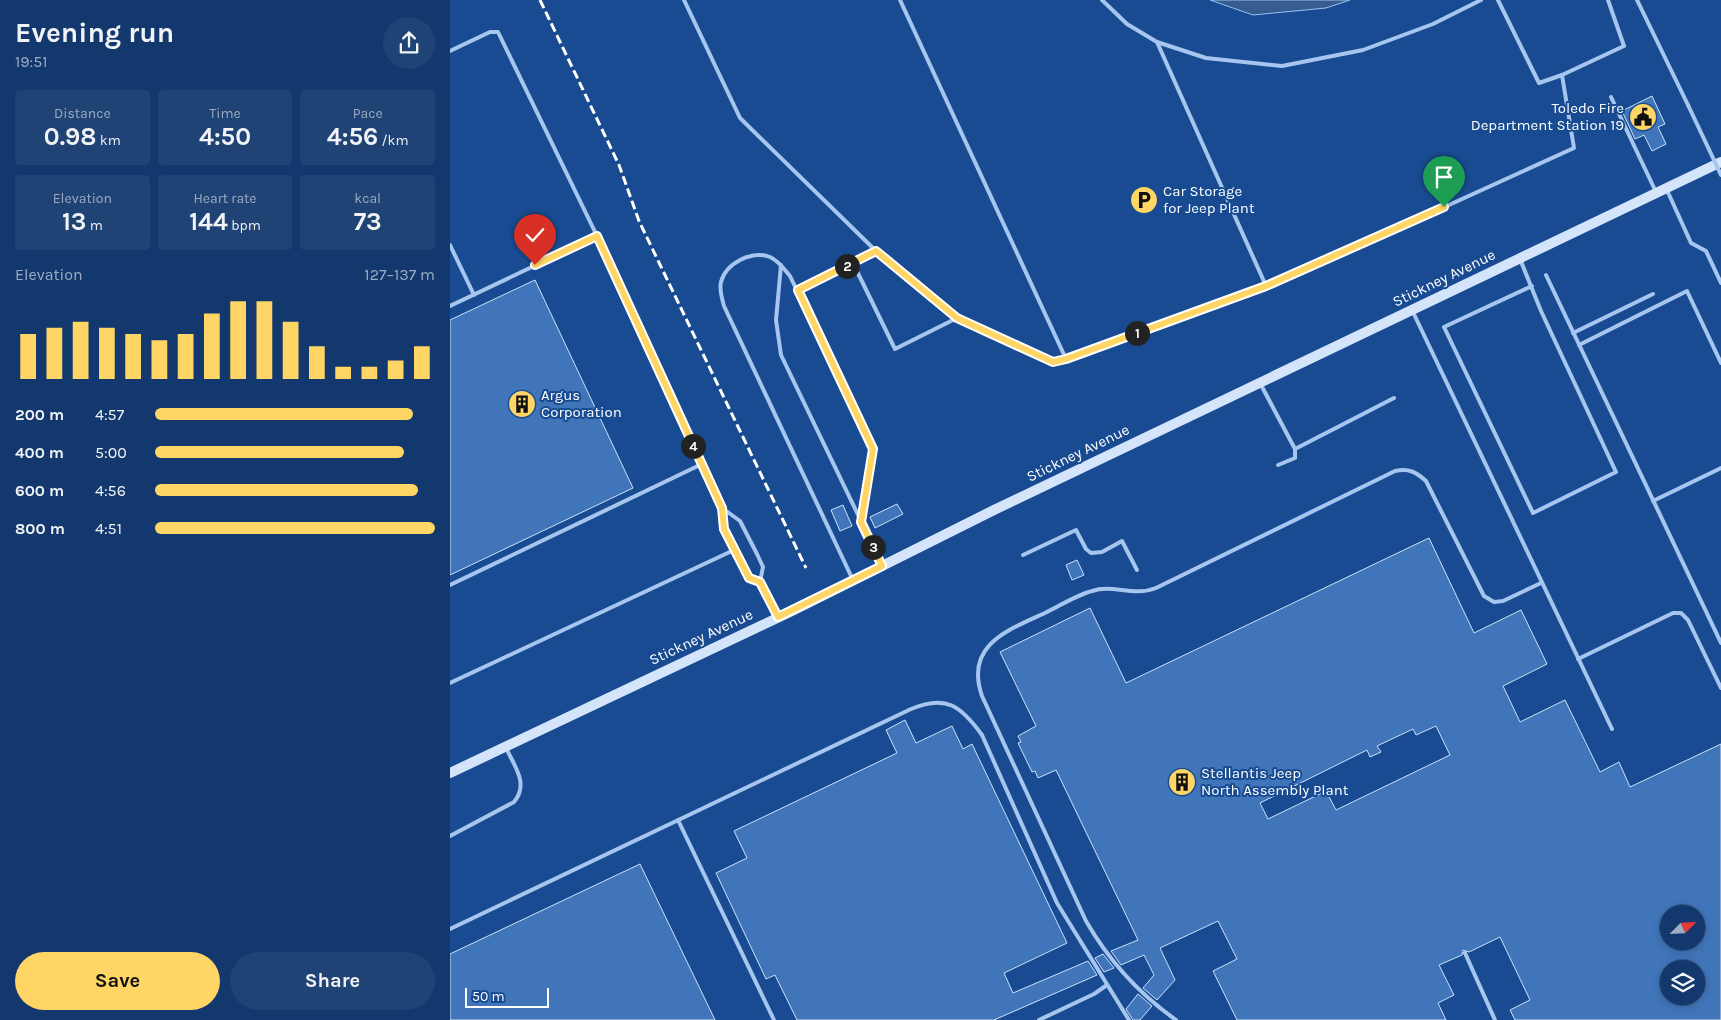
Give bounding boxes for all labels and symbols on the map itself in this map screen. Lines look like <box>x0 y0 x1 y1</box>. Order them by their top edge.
place label: Toledo Fire Department Station 19 <box>1471 99 1624 134</box>
public building icon: Toledo Fire Department Station 19 <box>1628 102 1658 132</box>
pin <box>1423 156 1465 207</box>
place label: Car Storage for Jeep Plant <box>1163 182 1255 217</box>
parking icon: Car Storage for Jeep Plant <box>1129 185 1159 215</box>
pin <box>514 214 556 265</box>
street label: Stickney Avenue <box>1390 245 1498 311</box>
pin: 2 <box>834 254 860 278</box>
pin: 1 <box>1124 320 1150 346</box>
place label: Argus Corporation <box>541 386 622 421</box>
building icon: Argus Corporation <box>507 389 537 419</box>
street label: Stickney Avenue <box>1024 420 1132 486</box>
pin: 4 <box>680 434 706 458</box>
pin: 3 <box>860 534 886 560</box>
street label: Stickney Avenue <box>646 605 756 669</box>
place label: Stellantis Jeep North Assembly Plant <box>1201 764 1349 799</box>
building icon: Stellantis Jeep North Assembly Plant <box>1167 767 1197 797</box>
north arrow <box>1660 905 1705 950</box>
scale bar <box>465 985 549 1008</box>

